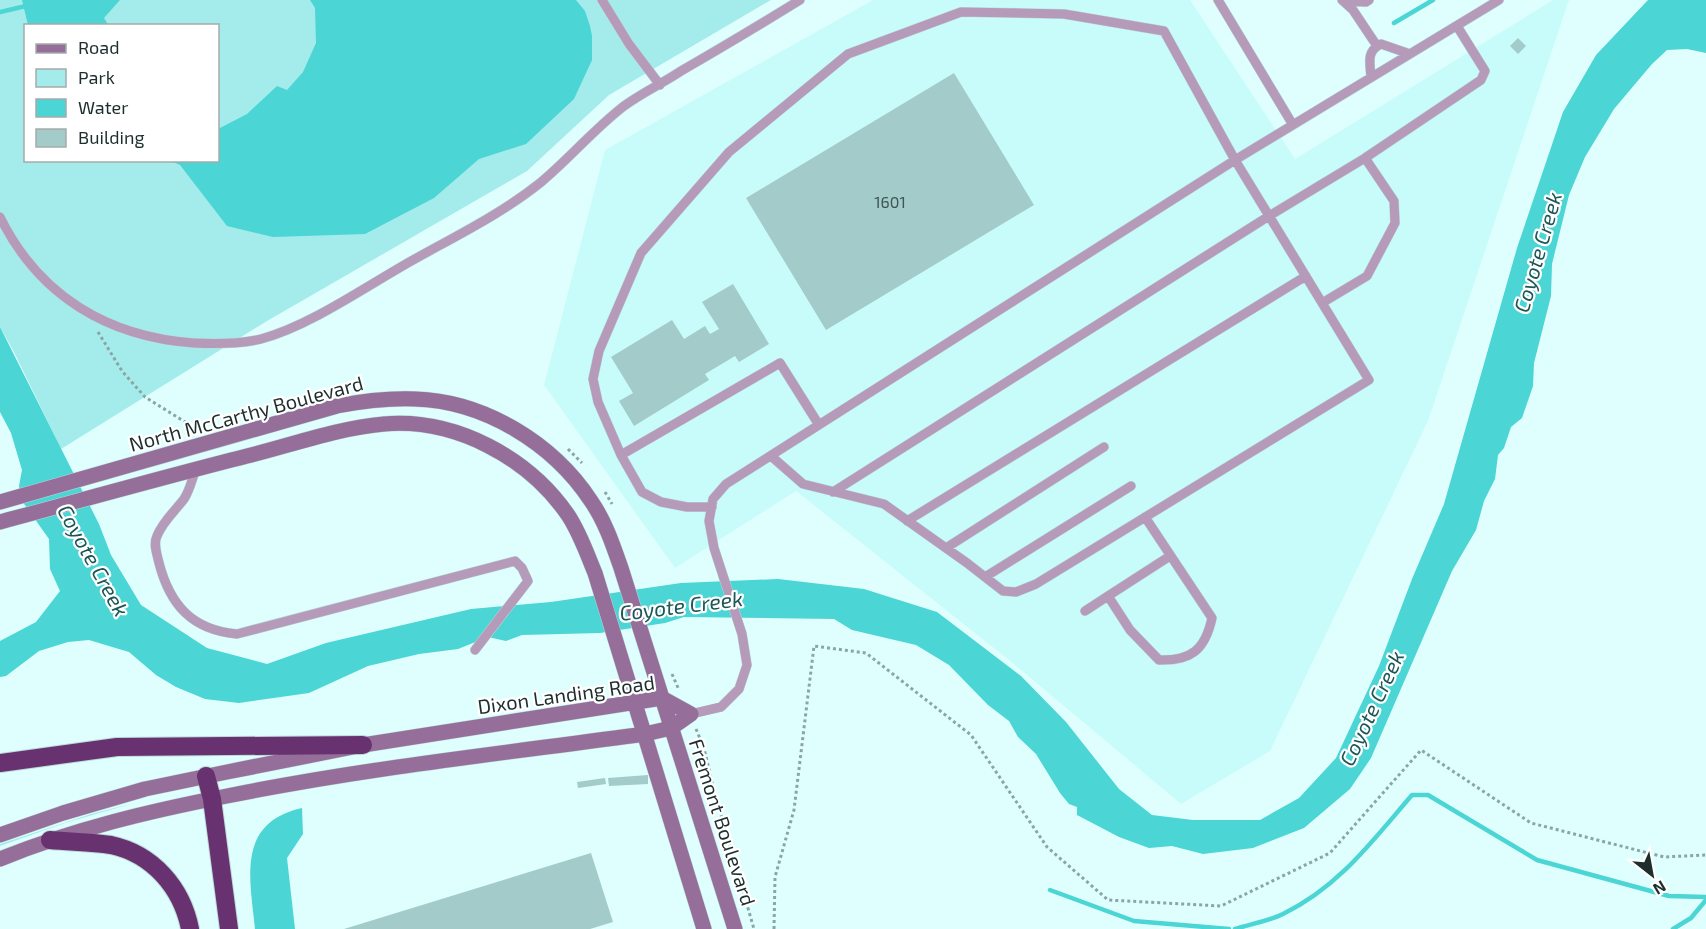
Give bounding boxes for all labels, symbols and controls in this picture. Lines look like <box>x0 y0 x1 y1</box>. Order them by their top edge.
legend <box>24 24 219 162</box>
text: Road <box>78 36 119 58</box>
text: Park <box>78 66 115 88</box>
text: Water <box>78 96 128 118</box>
text: Building <box>78 126 145 148</box>
water label: Coyote Creek <box>1508 189 1567 315</box>
house number: 1601 <box>874 192 906 211</box>
street label: North McCarthy Boulevard <box>126 370 366 456</box>
water label: Coyote Creek <box>52 500 135 621</box>
water label: Coyote Creek <box>618 585 744 626</box>
water label: Coyote Creek <box>1333 646 1409 770</box>
street label: Dixon Landing Road <box>476 670 656 718</box>
street label: Fremont Boulevard <box>685 736 761 908</box>
north arrow <box>1622 845 1682 905</box>
text: N <box>1650 877 1670 899</box>

